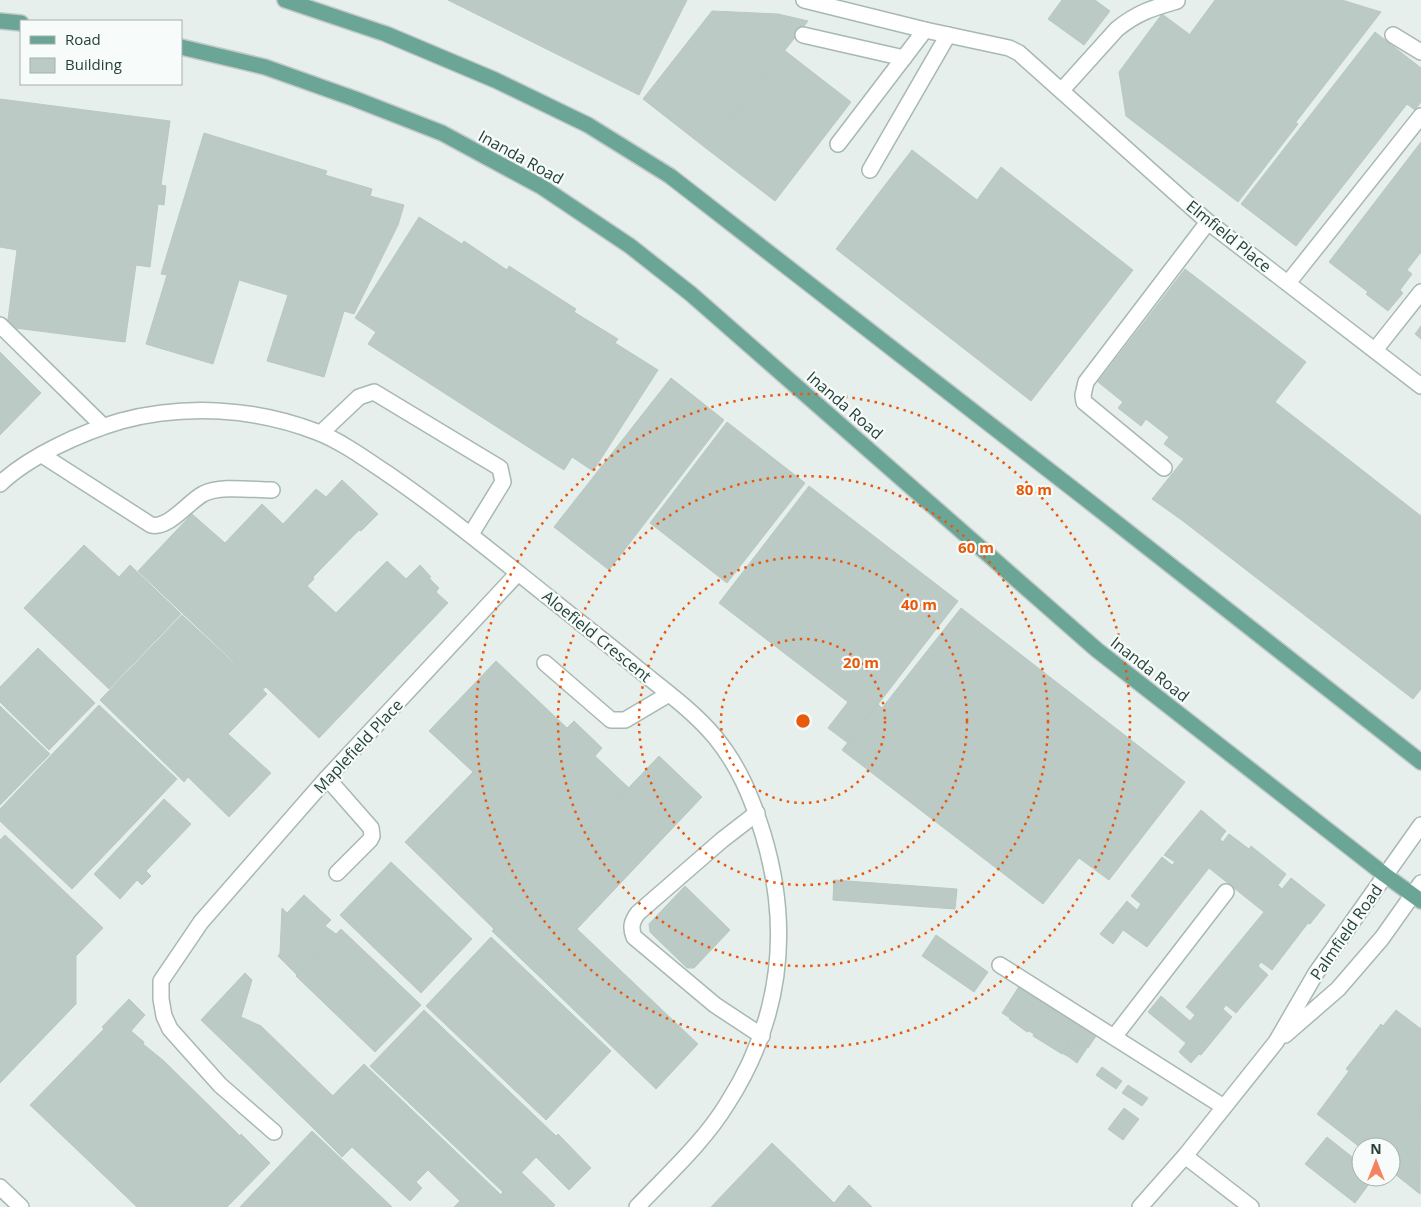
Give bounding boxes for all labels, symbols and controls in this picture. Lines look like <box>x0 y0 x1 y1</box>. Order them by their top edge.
legend <box>20 20 182 85</box>
text: Road <box>65 29 101 49</box>
text: Building <box>65 54 122 74</box>
street label: Inanda Road <box>475 125 567 189</box>
street label: Elmfield Place <box>1182 195 1276 277</box>
street label: Inanda Road <box>802 366 888 444</box>
text: 80 m <box>1016 479 1052 499</box>
text: 60 m <box>958 537 994 557</box>
street label: Aloefield Crescent <box>538 585 656 687</box>
text: 40 m <box>901 594 937 614</box>
street label: Inanda Road <box>1106 631 1194 707</box>
text: 20 m <box>843 652 879 672</box>
street label: Maplefield Place <box>308 694 408 798</box>
centre of rings <box>794 712 812 730</box>
street label: Palmfield Road <box>1305 880 1387 984</box>
north arrow <box>1351 1137 1401 1187</box>
text: N <box>1370 1139 1382 1158</box>

